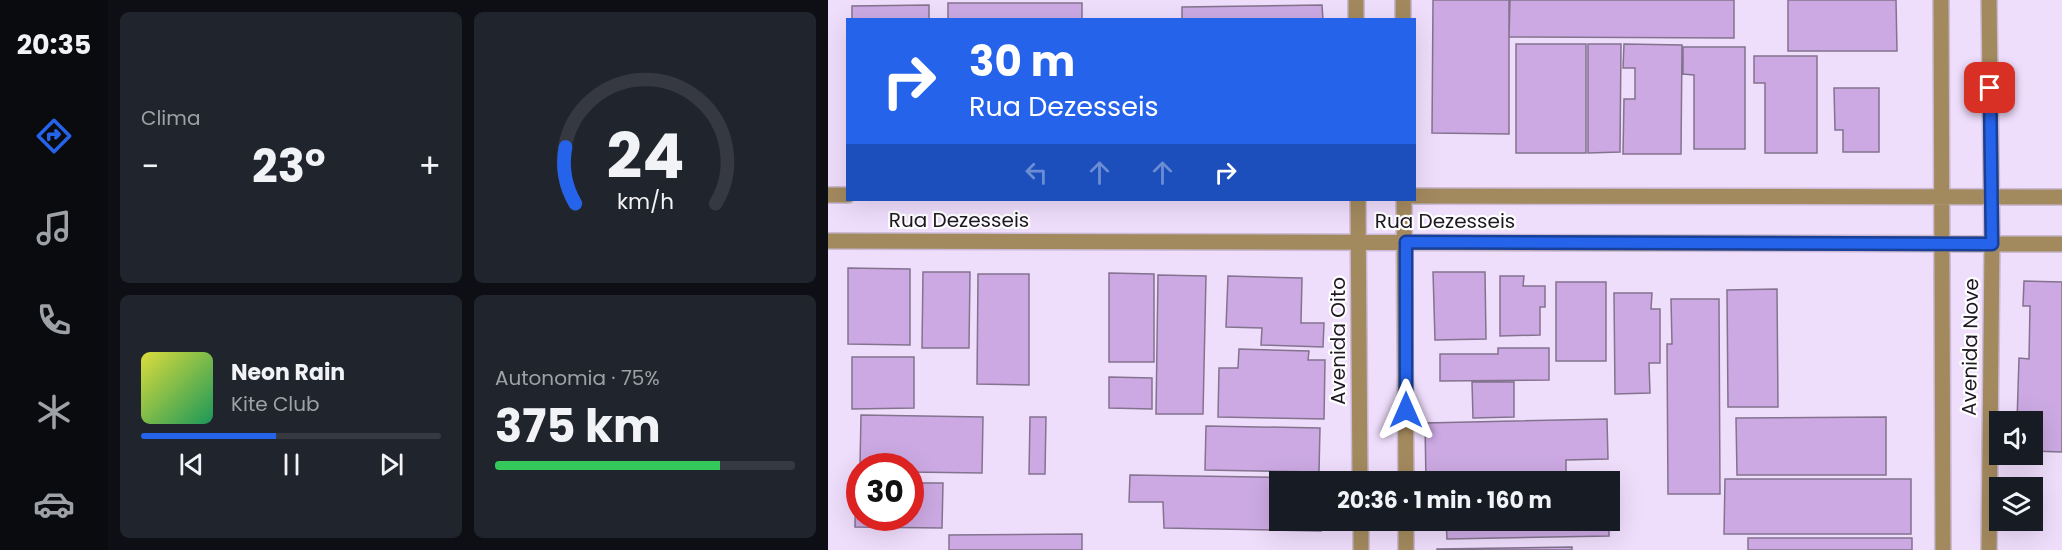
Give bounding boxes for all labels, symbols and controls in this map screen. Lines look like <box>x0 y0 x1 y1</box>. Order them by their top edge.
text: 20:35 <box>17 26 91 63</box>
text: 30 m <box>969 32 1075 91</box>
icon: right <box>870 42 948 120</box>
pin <box>1964 62 2015 113</box>
icon: arrive <box>1973 71 2006 104</box>
text: Rua Dezesseis <box>969 88 1159 125</box>
text: Clima <box>141 104 200 132</box>
text: 24 <box>606 112 684 200</box>
icon: directions <box>33 115 75 157</box>
text: 23° <box>252 135 326 198</box>
text: − <box>141 143 159 190</box>
text: + <box>418 143 441 190</box>
icon: left <box>1020 156 1053 189</box>
icon: ahead <box>1083 156 1116 189</box>
icon: ahead <box>1146 156 1179 189</box>
icon: right <box>1209 156 1242 189</box>
text: km/h <box>616 187 674 218</box>
street label: Rua Dezesseis <box>889 206 1029 234</box>
icon: music <box>33 207 75 249</box>
street label: Rua Dezesseis <box>1375 207 1515 235</box>
street label: Avenida Oito <box>1324 277 1352 405</box>
street label: Avenida Nove <box>1955 278 1985 416</box>
icon: phone <box>33 299 75 341</box>
text: Neon Rain <box>231 357 345 388</box>
text: Autonomia · 75% <box>495 364 660 392</box>
position arrow <box>1374 378 1438 442</box>
text: Kite Club <box>231 390 320 418</box>
icon: climate <box>33 391 75 433</box>
text: 375 km <box>495 395 661 458</box>
map controls <box>1989 411 2043 531</box>
button: sound <box>1989 411 2043 465</box>
icon: previous <box>175 448 208 481</box>
icon: pause <box>275 448 308 481</box>
icon: next <box>375 448 408 481</box>
speed limit sign: 30 <box>846 453 924 531</box>
button: layers <box>1989 477 2043 531</box>
icon: car <box>33 483 75 525</box>
text: 20:36 · 1 min · 160 m <box>1337 485 1552 516</box>

